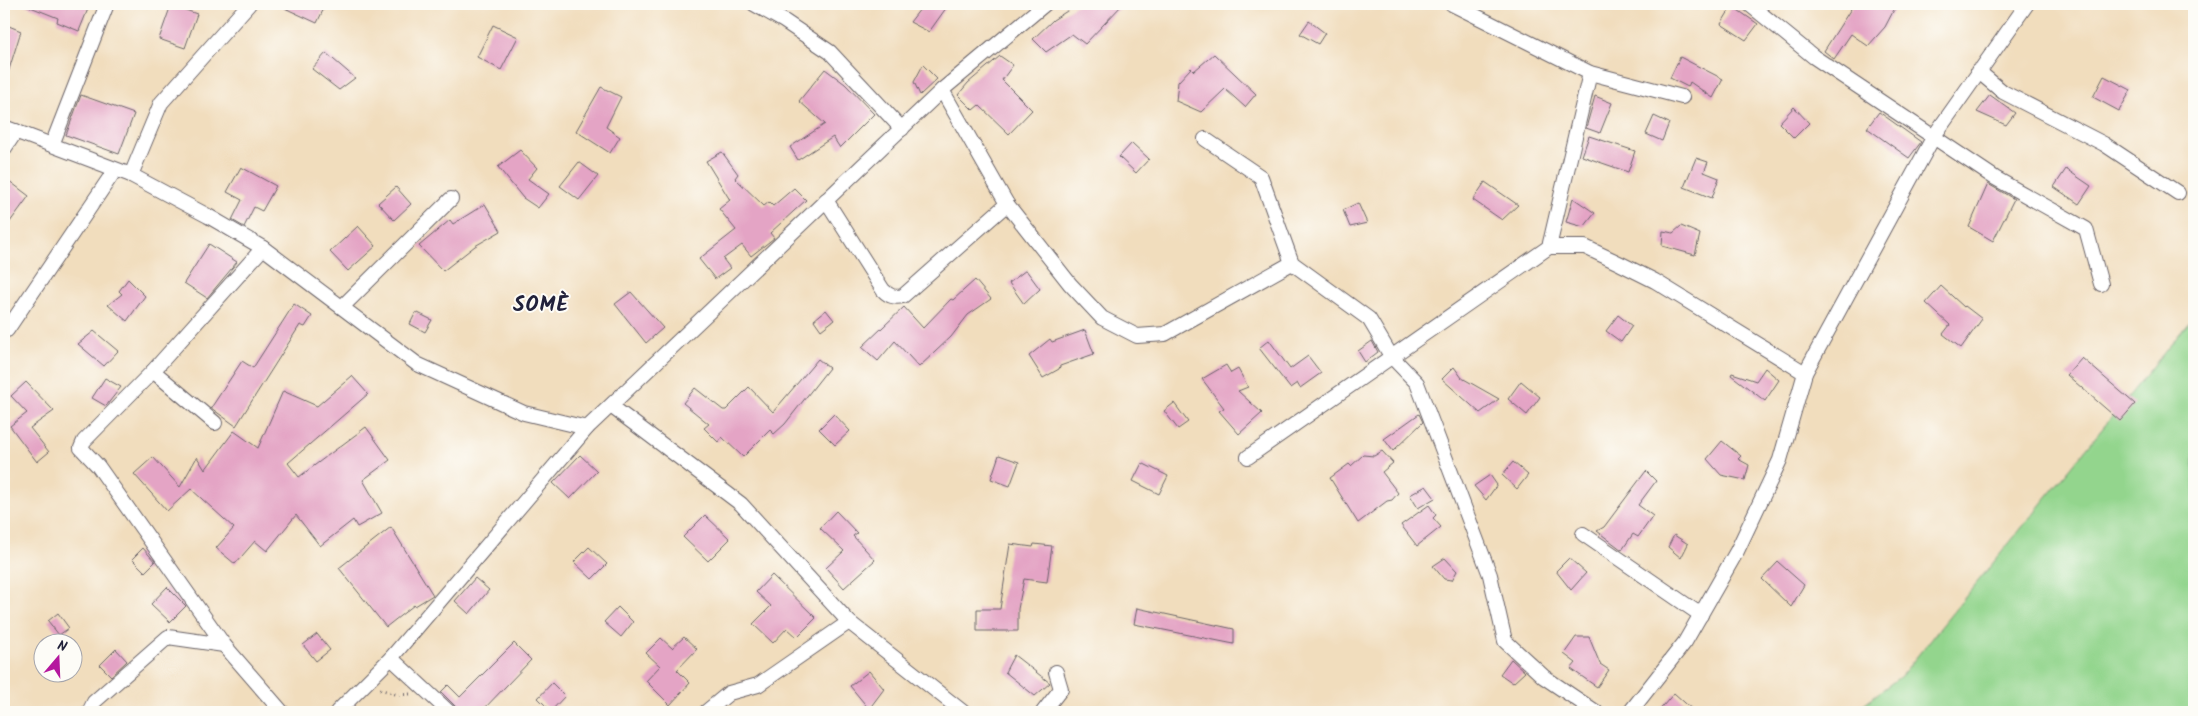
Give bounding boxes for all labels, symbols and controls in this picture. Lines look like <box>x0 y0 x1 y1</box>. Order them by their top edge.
district label: SOMÈ <box>513 289 569 322</box>
north arrow <box>32 634 82 684</box>
text: N <box>54 635 70 659</box>

